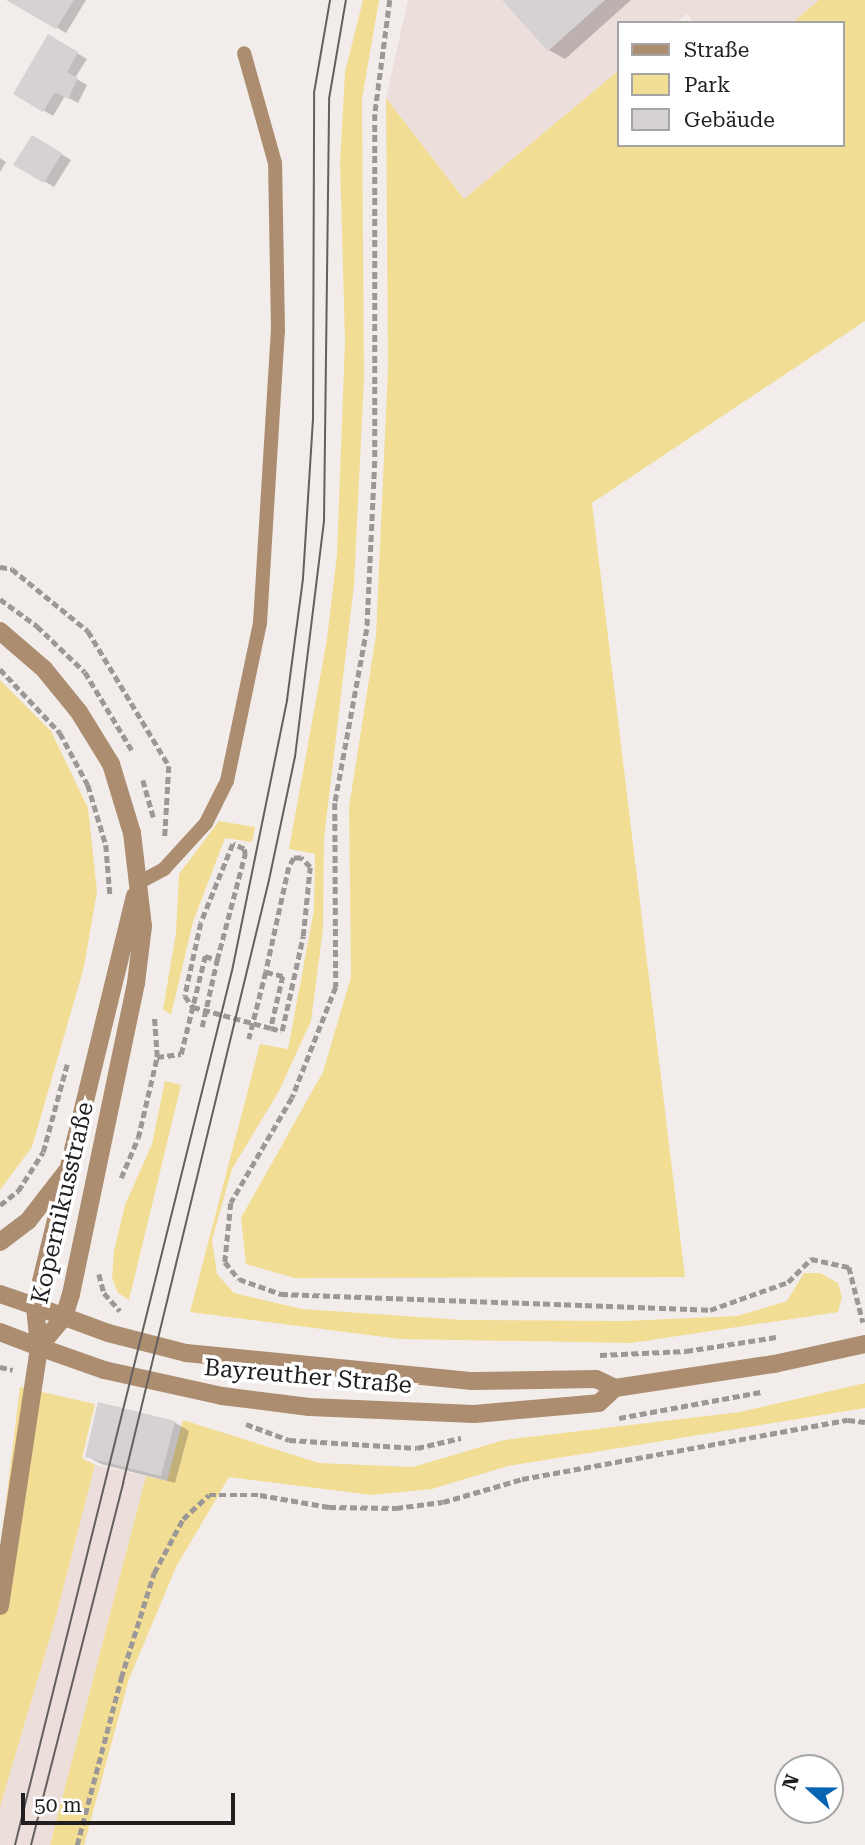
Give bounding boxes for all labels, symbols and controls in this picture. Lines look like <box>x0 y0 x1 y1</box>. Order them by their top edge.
legend <box>616 21 844 147</box>
text: Straße <box>684 38 749 62</box>
text: Park <box>684 73 730 97</box>
text: Gebäude <box>684 108 775 132</box>
street label: Kopernikusstraße <box>26 1099 100 1307</box>
street label: Bayreuther Straße <box>203 1354 413 1400</box>
north arrow <box>774 1754 844 1824</box>
text: N <box>777 1771 804 1793</box>
scale bar <box>24 1778 238 1822</box>
text: 50 m <box>34 1793 82 1817</box>

